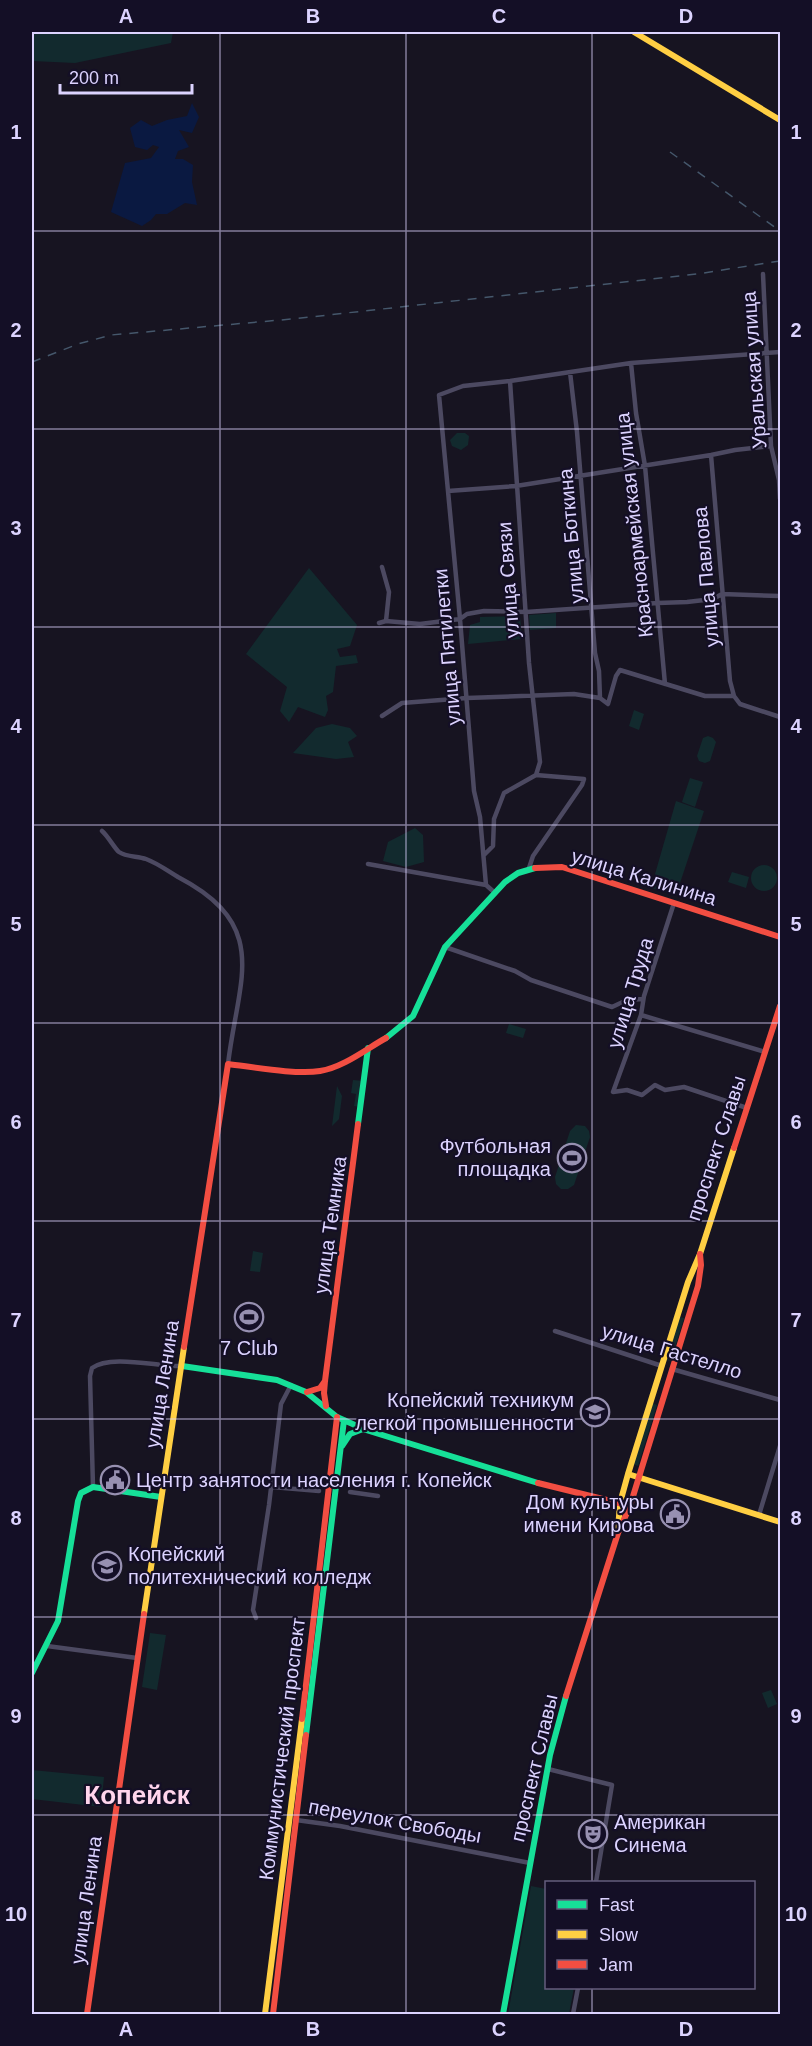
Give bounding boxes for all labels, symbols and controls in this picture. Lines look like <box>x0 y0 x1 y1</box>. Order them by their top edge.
text: A <box>119 5 133 27</box>
text: B <box>306 5 320 27</box>
text: C <box>492 5 506 27</box>
text: D <box>679 5 693 27</box>
scale bar <box>60 57 192 95</box>
text: 200 m <box>69 68 119 88</box>
text: 1 <box>10 121 22 143</box>
text: 1 <box>790 121 802 143</box>
street label: Уральская улица <box>737 290 770 449</box>
text: 2 <box>10 319 22 341</box>
text: 2 <box>790 319 802 341</box>
street label: Красноармейская улица <box>611 411 657 639</box>
street label: улица Боткина <box>554 467 588 605</box>
street label: улица Павлова <box>689 505 723 648</box>
text: 3 <box>10 517 22 539</box>
text: 3 <box>790 517 802 539</box>
street label: улица Связи <box>493 521 523 639</box>
street label: улица Пятилетки <box>429 568 465 726</box>
text: 4 <box>10 715 22 737</box>
text: 4 <box>790 715 802 737</box>
street label: улица Калинина <box>569 844 720 910</box>
text: 5 <box>10 913 22 935</box>
text: 5 <box>790 913 802 935</box>
street label: улица Труда <box>603 934 658 1051</box>
street label: проспект Славы <box>682 1073 750 1223</box>
text: 6 <box>10 1111 22 1133</box>
text: 6 <box>790 1111 802 1133</box>
place label: Футбольная площадка <box>439 1135 552 1180</box>
sports icon: Футбольная площадка <box>556 1142 588 1174</box>
street label: улица Темника <box>309 1154 351 1295</box>
sports icon: 7 Club <box>233 1301 265 1333</box>
text: 7 <box>10 1309 22 1331</box>
text: 7 <box>790 1309 802 1331</box>
street label: улица Ленина <box>141 1318 183 1450</box>
street label: улица Гастелло <box>599 1319 745 1383</box>
place label: 7 Club <box>220 1337 278 1359</box>
place label: Копейский техникум легкой промышенности <box>355 1389 574 1434</box>
school or university icon: Копейский техникум легкой промышенности <box>579 1396 611 1428</box>
public building icon: Центр занятости населения г. Копейск <box>99 1464 131 1496</box>
place label: Центр занятости населения г. Копейск <box>136 1469 492 1491</box>
place label: Дом культуры имени Кирова <box>524 1491 655 1536</box>
public building icon: Дом культуры имени Кирова <box>659 1498 691 1530</box>
text: 8 <box>10 1507 22 1529</box>
text: 8 <box>790 1507 802 1529</box>
place label: Копейский политехнический колледж <box>128 1543 372 1588</box>
school or university icon: Копейский политехнический колледж <box>91 1550 123 1582</box>
street label: Коммунистический проспект <box>255 1616 309 1882</box>
street label: проспект Славы <box>506 1692 562 1844</box>
text: 9 <box>10 1705 22 1727</box>
text: 9 <box>790 1705 802 1727</box>
district label: Копейск <box>84 1780 191 1810</box>
street label: переулок Свободы <box>307 1795 483 1847</box>
place label: Американ Синема <box>614 1811 706 1856</box>
theatre icon: Американ Синема <box>577 1818 609 1850</box>
street label: улица Ленина <box>66 1834 106 1965</box>
legend <box>545 1881 755 1989</box>
text: Fast <box>599 1895 634 1915</box>
text: 10 <box>5 1903 27 1925</box>
text: 10 <box>785 1903 807 1925</box>
text: Slow <box>599 1925 639 1945</box>
text: Jam <box>599 1955 633 1975</box>
text: A <box>119 2018 133 2040</box>
text: B <box>306 2018 320 2040</box>
text: C <box>492 2018 506 2040</box>
text: D <box>679 2018 693 2040</box>

